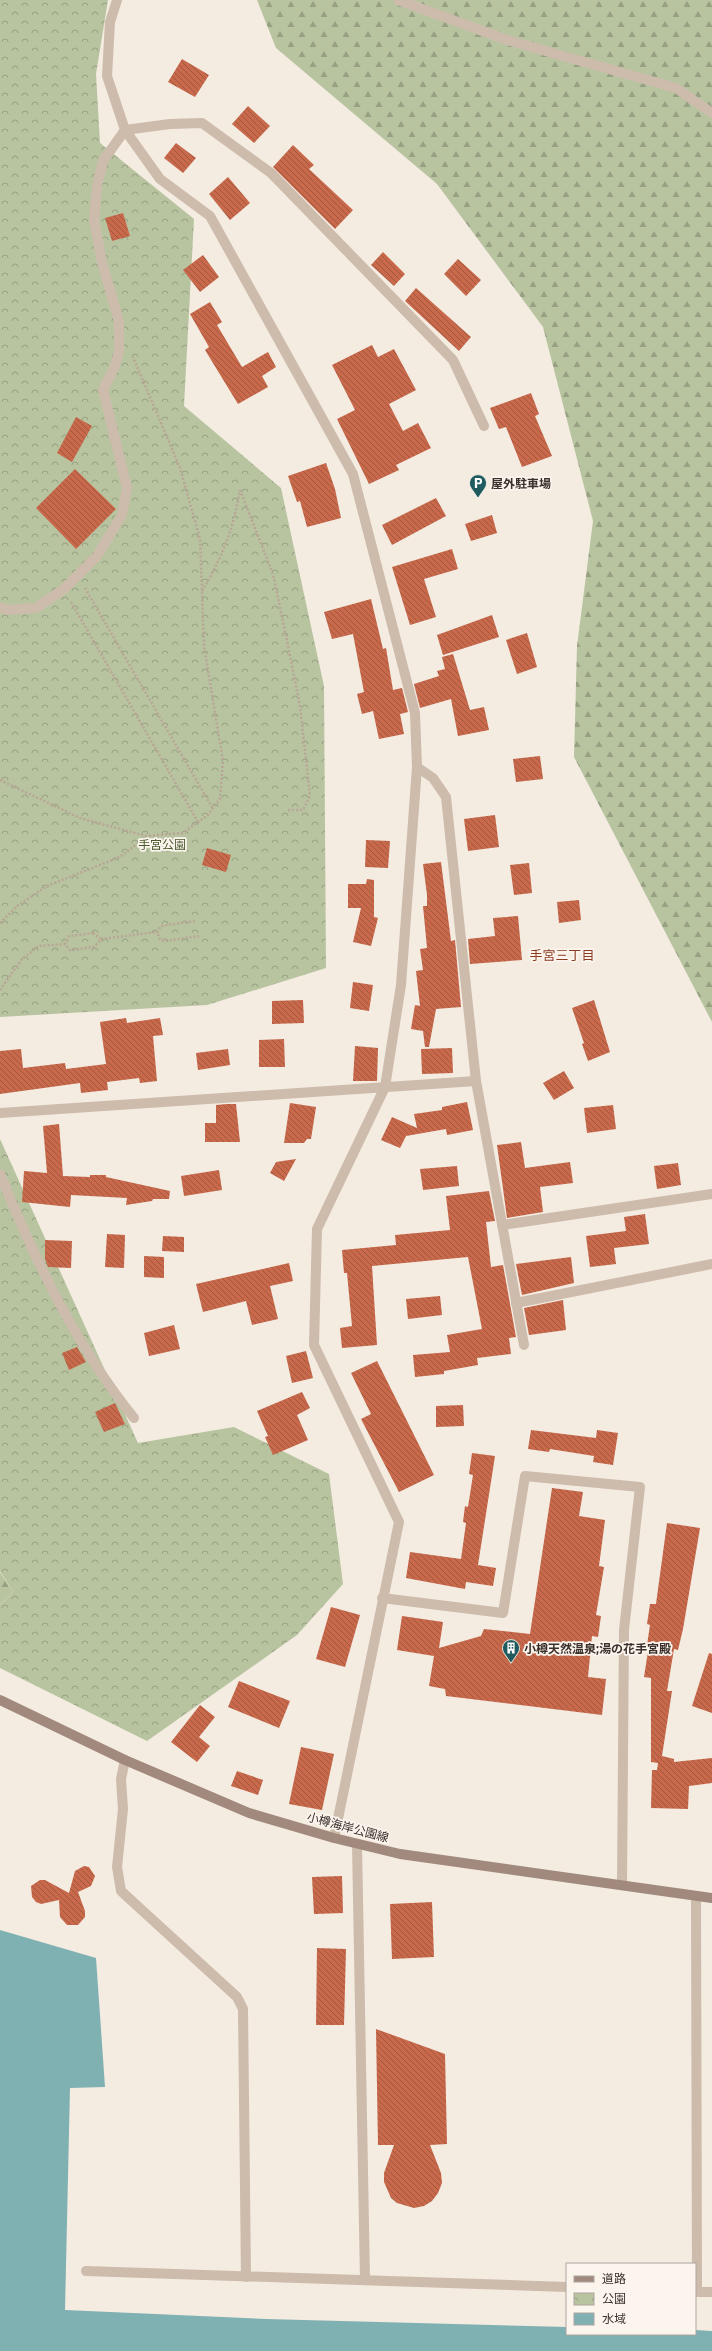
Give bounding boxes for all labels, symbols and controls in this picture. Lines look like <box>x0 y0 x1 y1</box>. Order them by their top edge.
parking icon: 屋外駐車場 <box>468 473 488 498</box>
place label: 屋外駐車場 <box>491 477 551 490</box>
park label: 手宮公園 <box>138 838 186 851</box>
district label: 手宮三丁目 <box>529 948 595 962</box>
building icon: 小樽天然温泉;湯の花手宮殿 <box>501 1638 521 1663</box>
place label: 小樽天然温泉;湯の花手宮殿 <box>524 1642 671 1656</box>
street label: 小樽海岸公園線 <box>306 1810 390 1844</box>
legend <box>566 2263 696 2335</box>
text: 道路 <box>602 2272 626 2285</box>
text: 公園 <box>602 2292 626 2305</box>
text: 水域 <box>602 2312 626 2325</box>

